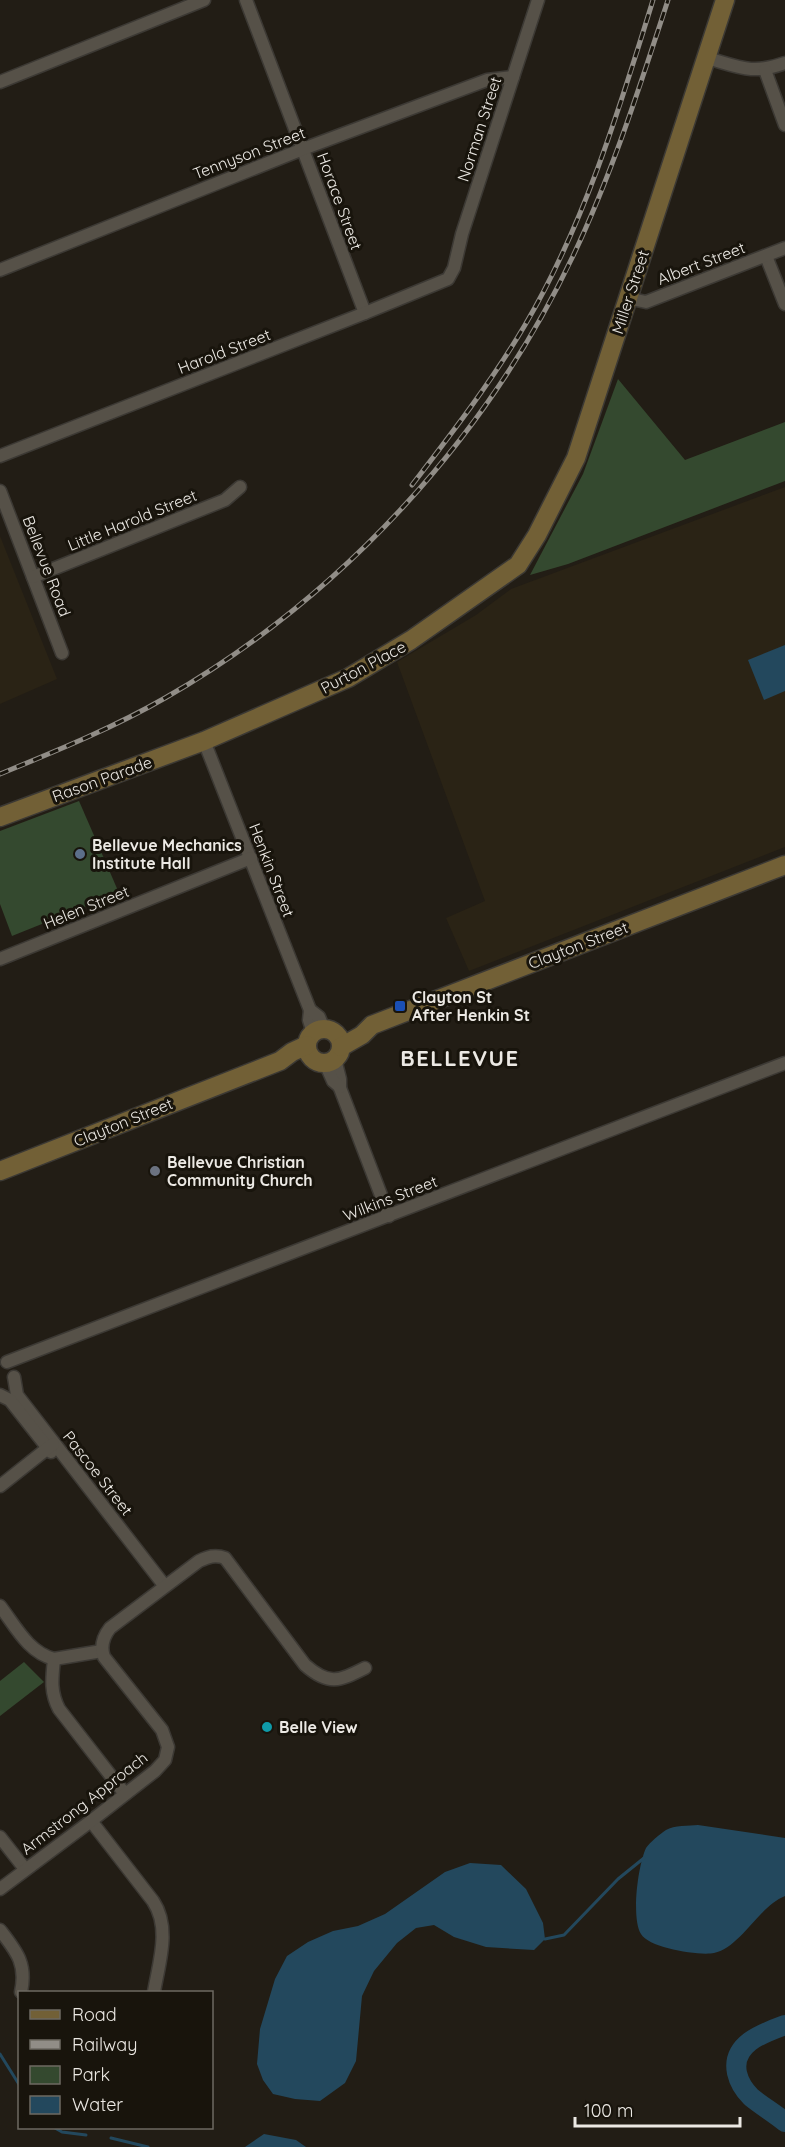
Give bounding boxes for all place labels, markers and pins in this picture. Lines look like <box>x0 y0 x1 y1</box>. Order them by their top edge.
place label: Bellevue Mechanics Institute Hall <box>92 835 242 873</box>
marker: Bellevue Mechanics Institute Hall <box>73 847 87 861</box>
place label: Clayton St After Henkin St <box>412 987 530 1025</box>
marker: Clayton St After Henkin St <box>393 999 407 1013</box>
place label: Bellevue Christian Community Church <box>167 1152 313 1190</box>
marker: Bellevue Christian Community Church <box>148 1164 162 1178</box>
place label: Belle View <box>279 1717 358 1737</box>
marker: Belle View <box>260 1720 274 1734</box>

